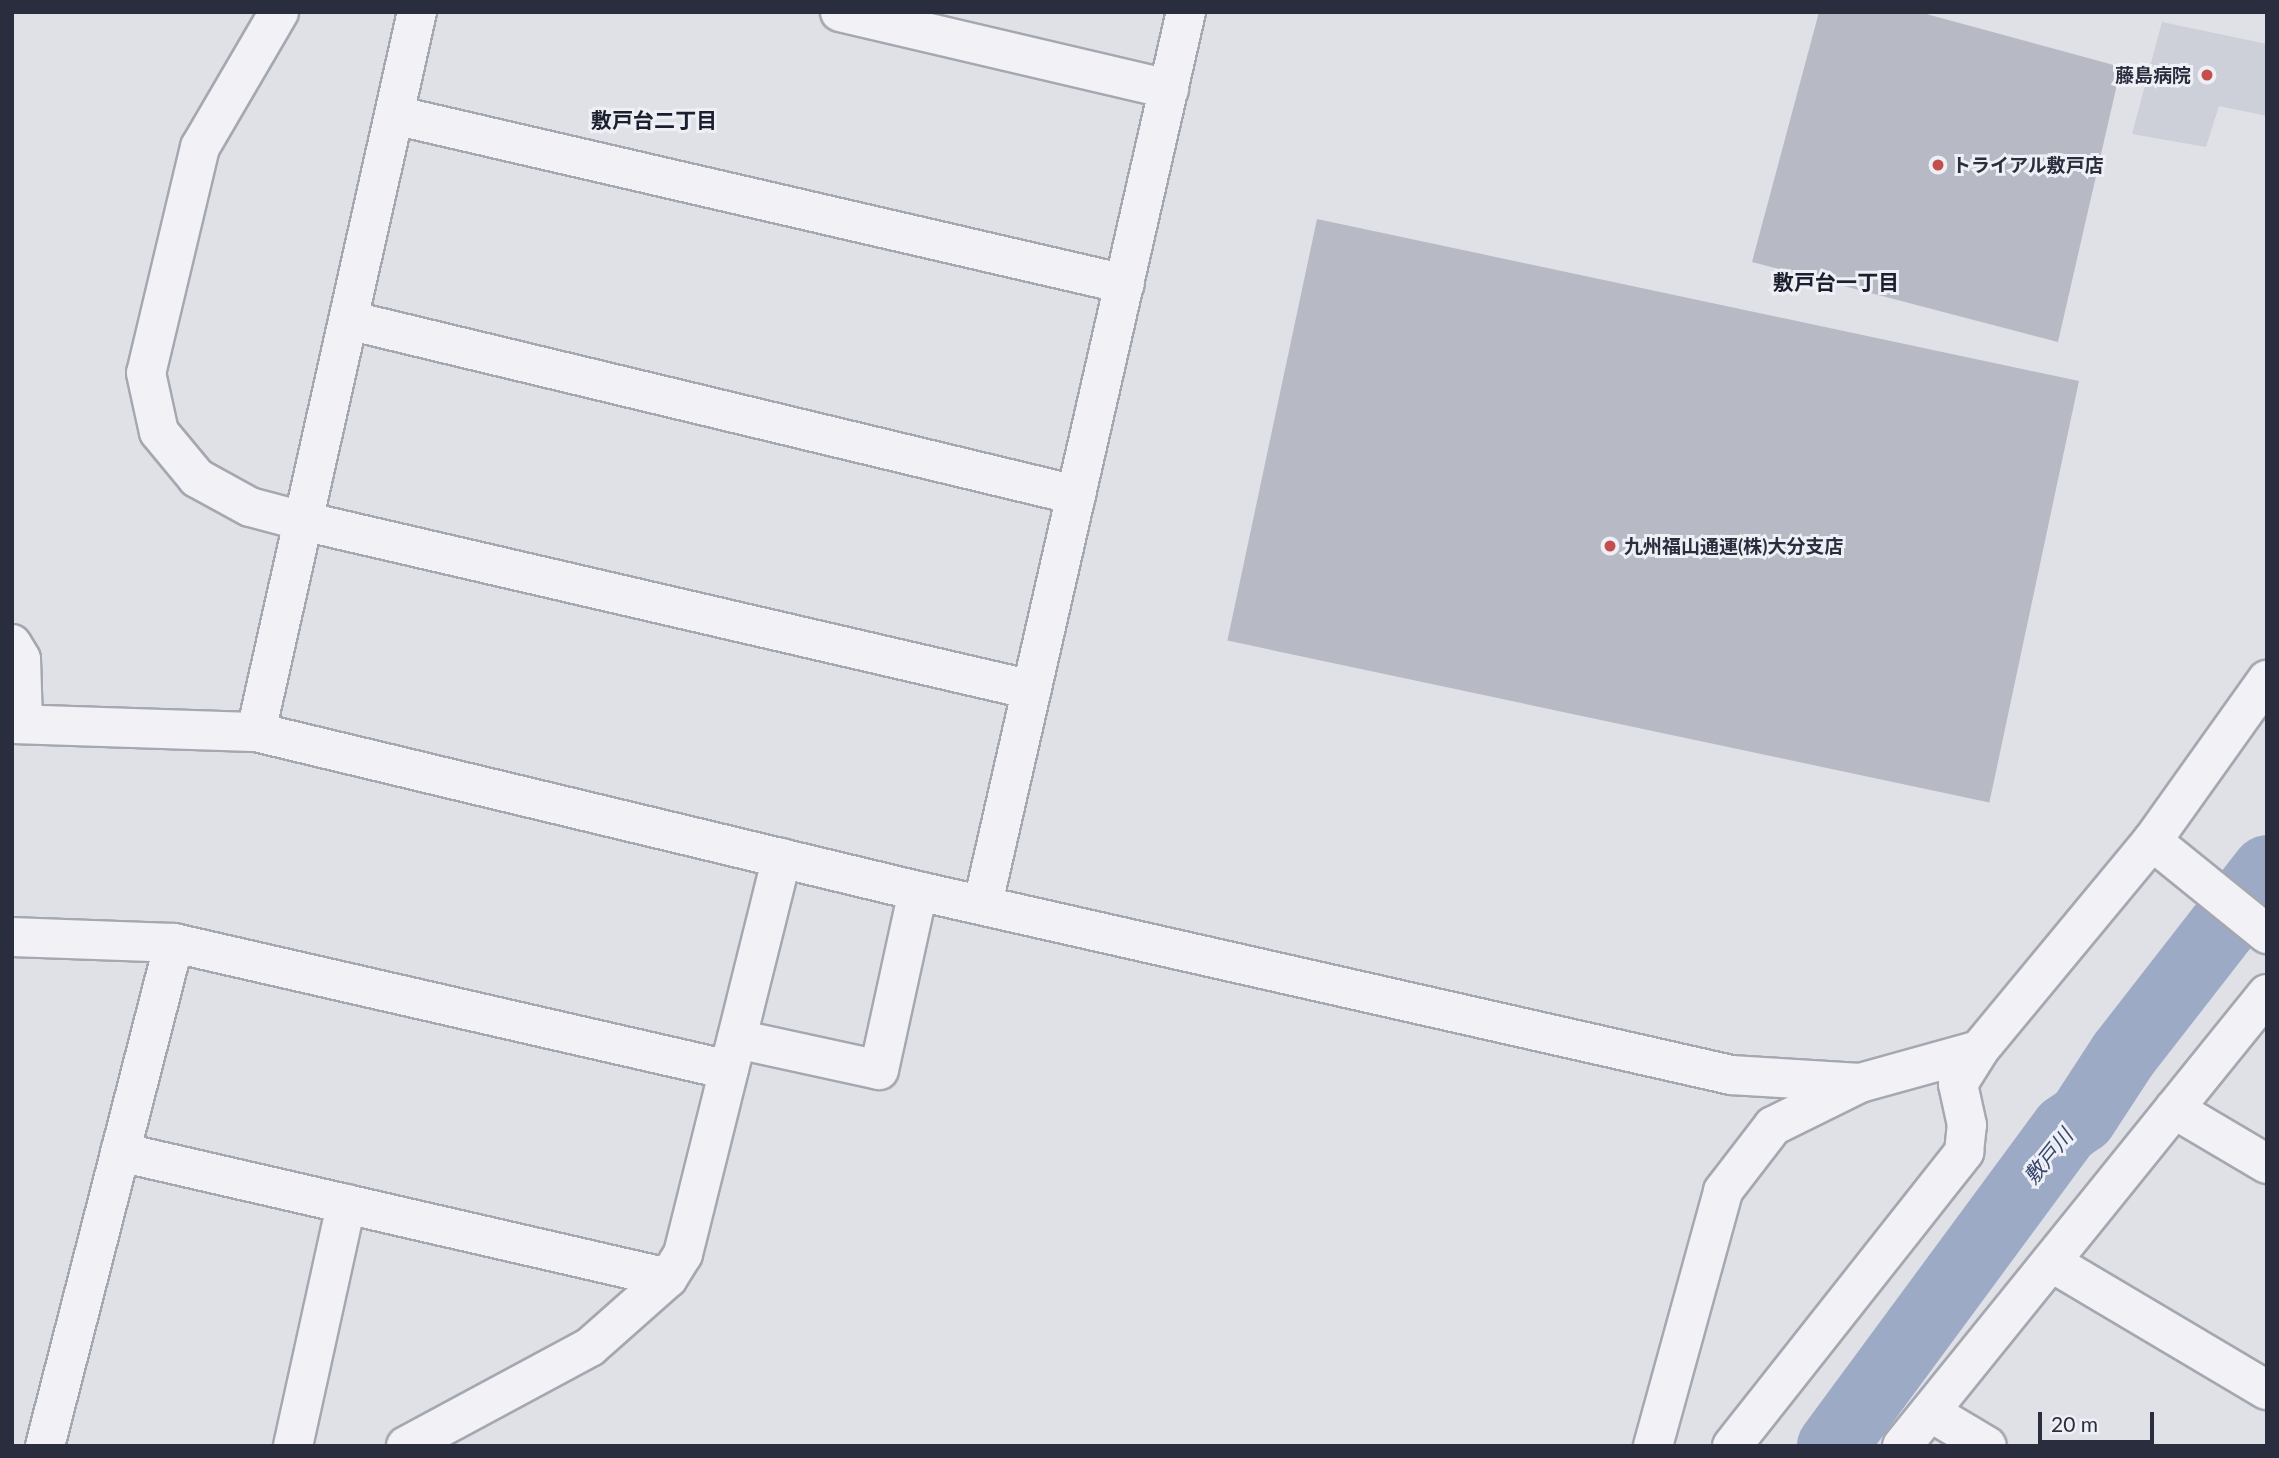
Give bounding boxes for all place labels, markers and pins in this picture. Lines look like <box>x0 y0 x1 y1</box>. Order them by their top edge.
place label: 藤島病院 <box>2115 64 2191 86</box>
marker: 藤島病院 <box>2197 65 2217 85</box>
place label: トライアル敷戸店 <box>1952 154 2104 176</box>
marker: トライアル敷戸店 <box>1930 157 1946 173</box>
place label: 九州福山通運(株)大分支店 <box>1624 535 1843 557</box>
marker: 九州福山通運(株)大分支店 <box>1602 538 1618 554</box>

